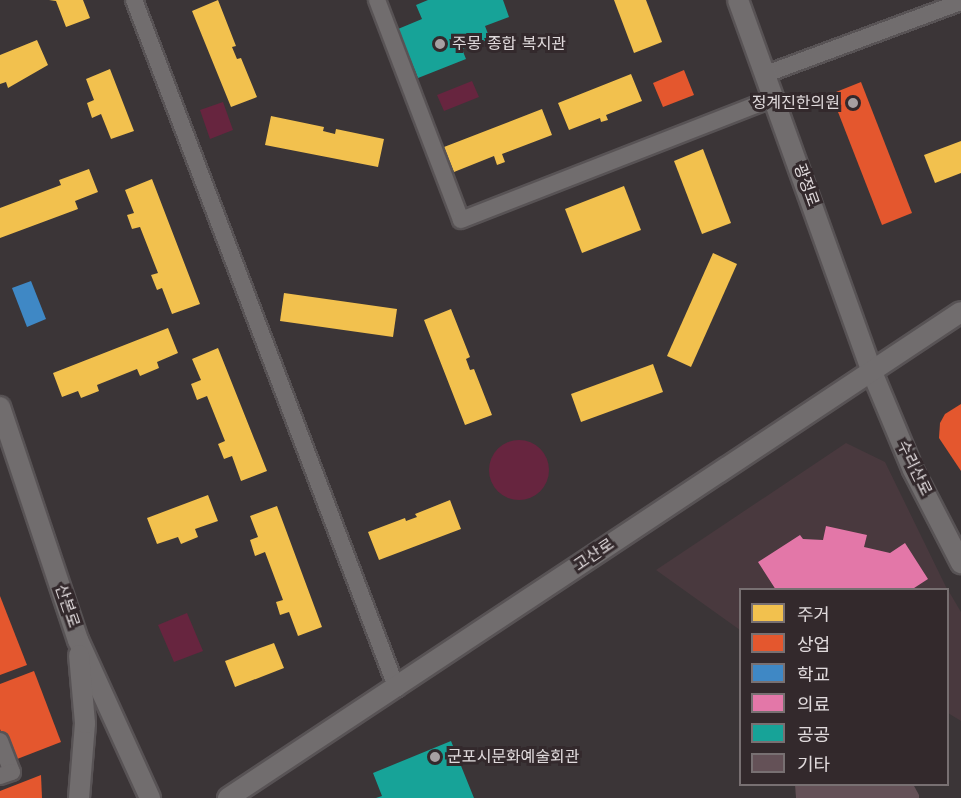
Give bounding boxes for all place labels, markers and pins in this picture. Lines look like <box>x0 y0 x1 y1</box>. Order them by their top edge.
place label: 주몽 종합 복지관 <box>452 34 566 54</box>
marker: 주몽 종합 복지관 <box>433 37 447 51</box>
place label: 정계진한의원 <box>752 93 840 113</box>
marker: 정계진한의원 <box>844 94 862 112</box>
place label: 군포시문화예술회관 <box>447 747 579 767</box>
marker: 군포시문화예술회관 <box>428 750 442 764</box>

